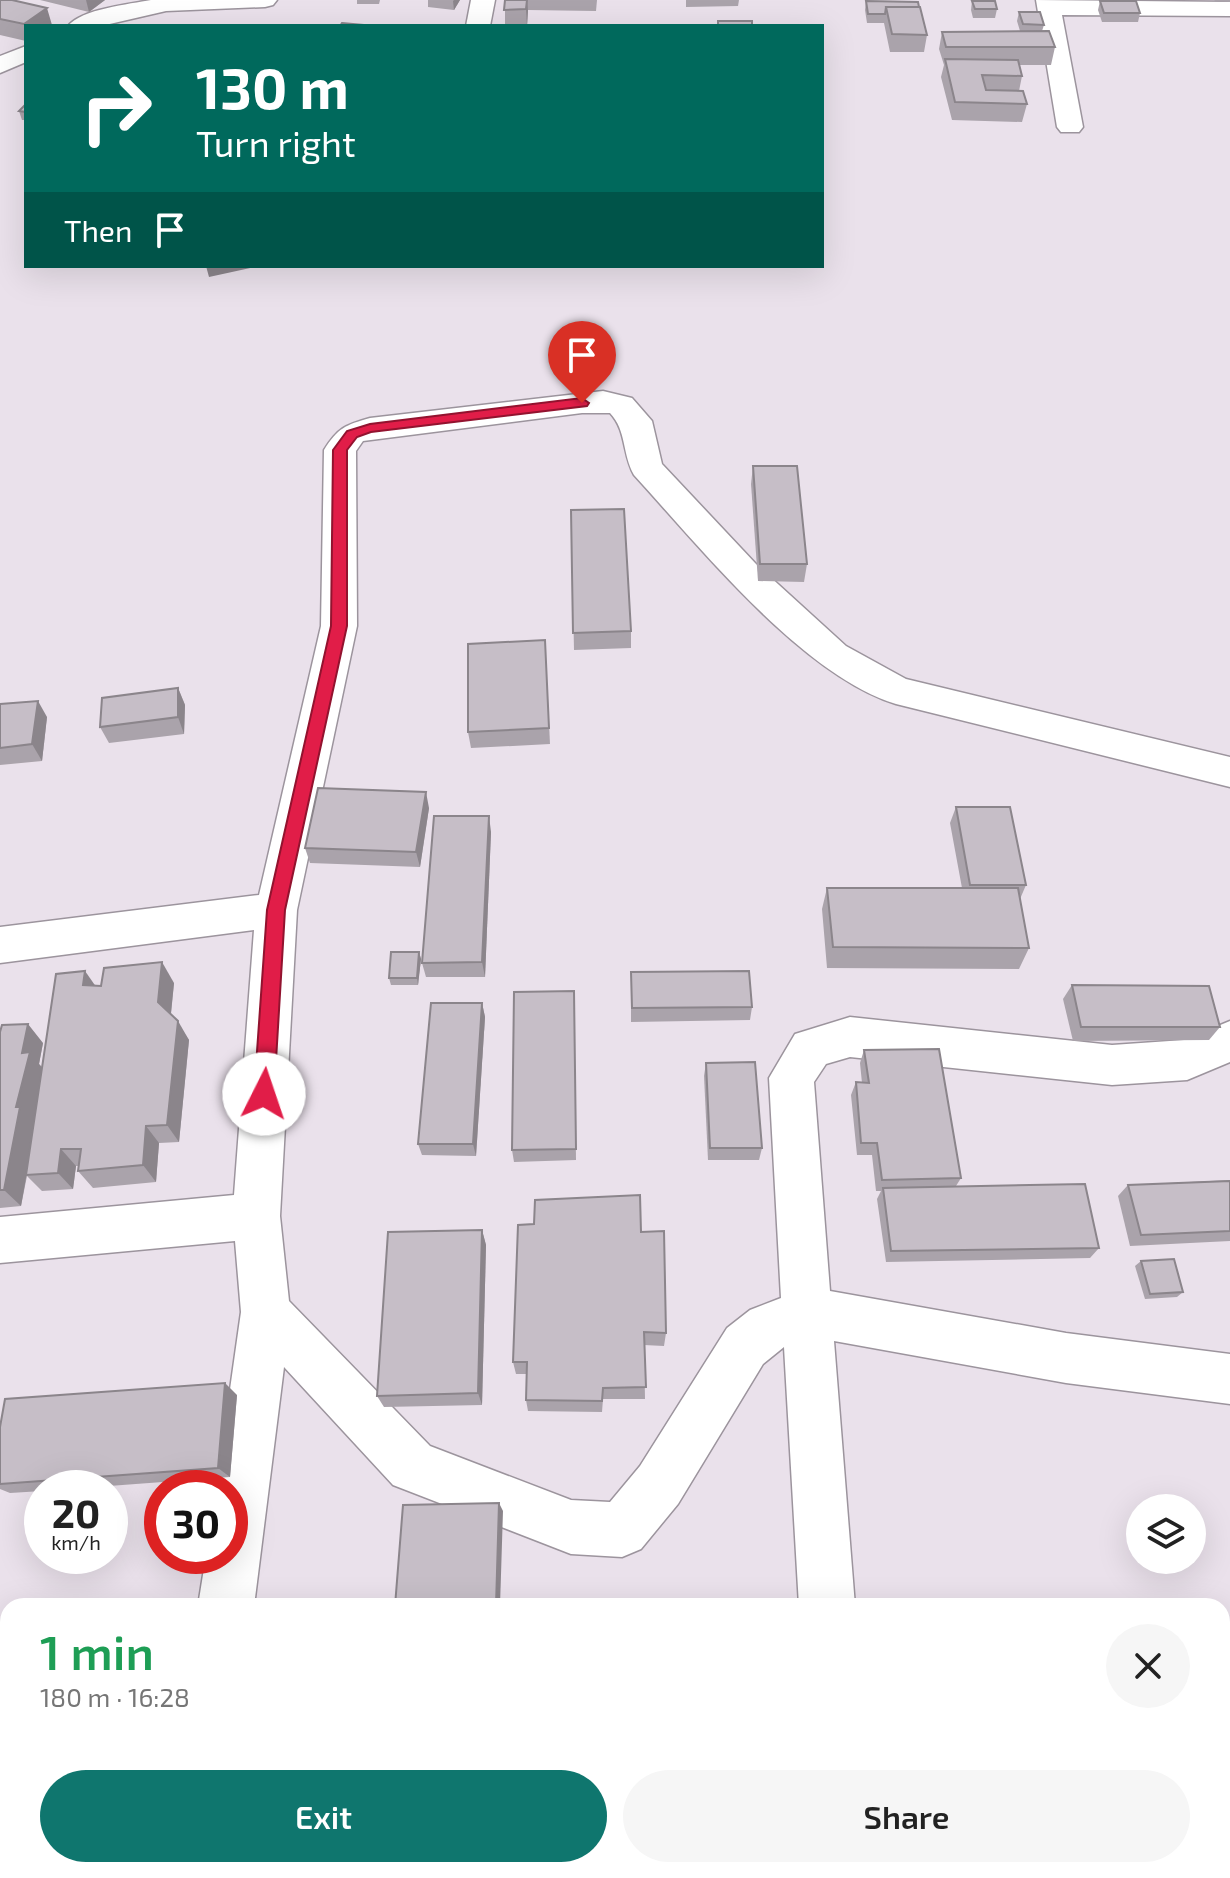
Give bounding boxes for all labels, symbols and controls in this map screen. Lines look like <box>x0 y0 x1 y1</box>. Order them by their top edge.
text: 130 m <box>196 53 349 120</box>
icon: right <box>64 56 168 160</box>
text: Turn right <box>196 121 356 164</box>
icon: arrive <box>148 208 192 252</box>
text: Then <box>64 212 132 248</box>
pin <box>548 321 616 403</box>
icon: arrive <box>560 333 604 377</box>
position arrow <box>222 1052 306 1136</box>
speed limit sign: 30 <box>144 1470 248 1574</box>
text: 20 <box>52 1488 100 1536</box>
map controls <box>1126 1494 1206 1574</box>
button: layers <box>1126 1494 1206 1574</box>
text: km/h <box>51 1530 101 1554</box>
text: 1 min <box>40 1622 154 1680</box>
button: close <box>1106 1624 1190 1708</box>
text: 180 m · 16:28 <box>40 1681 190 1712</box>
button: Exit <box>40 1770 607 1862</box>
button: Share <box>623 1770 1190 1862</box>

